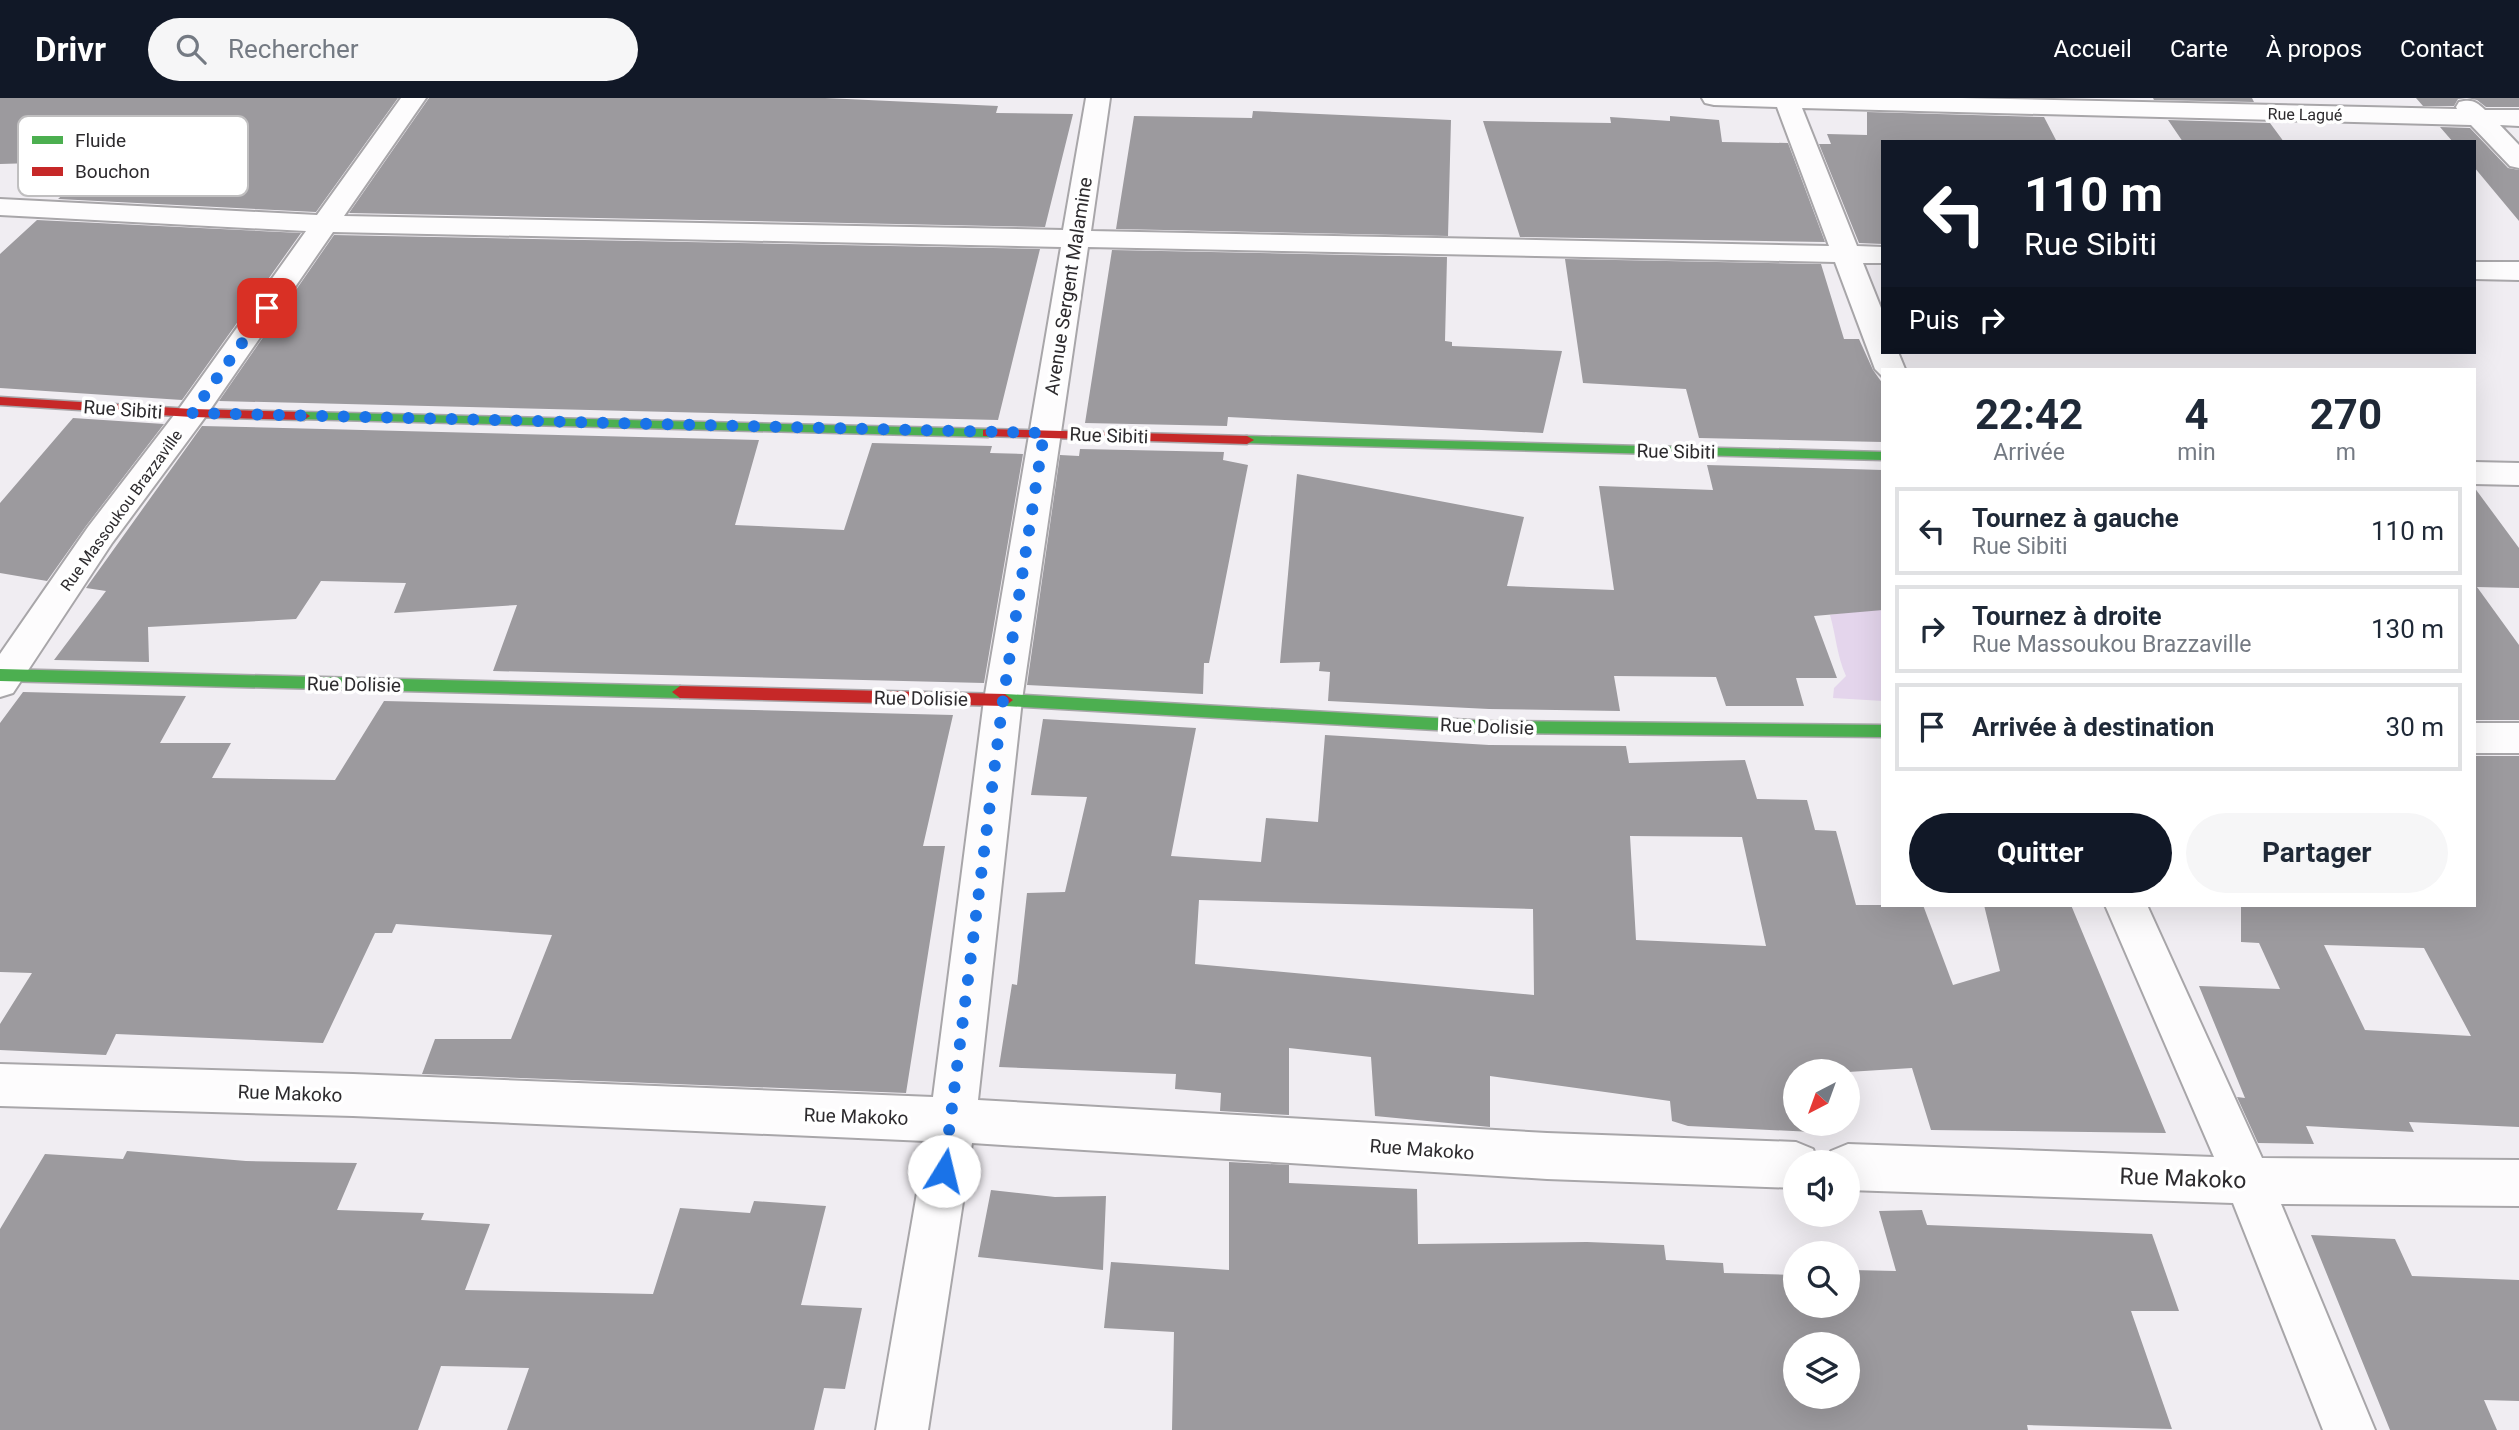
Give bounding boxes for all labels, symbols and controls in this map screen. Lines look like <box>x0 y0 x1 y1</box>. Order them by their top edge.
search box <box>148 18 638 81</box>
text: Drivr <box>35 30 106 69</box>
icon: search <box>172 30 210 68</box>
text: Rechercher <box>228 34 359 64</box>
text: Accueil <box>2053 35 2132 63</box>
text: Carte <box>2170 35 2228 63</box>
text: À propos <box>2266 35 2362 63</box>
text: Contact <box>2400 35 2484 63</box>
street label: Rue Lagué <box>2267 104 2343 125</box>
legend <box>18 116 248 196</box>
text: Fluide <box>75 129 126 152</box>
text: Bouchon <box>75 160 150 183</box>
text: 110 m <box>2024 166 2163 223</box>
icon: left <box>1909 168 2000 259</box>
street label: Avenue Sergent Malamine <box>1040 175 1097 397</box>
text: Rue Sibiti <box>2024 225 2157 263</box>
pin <box>237 278 297 338</box>
icon: arrive <box>248 289 286 327</box>
icon: right <box>1973 301 2011 339</box>
text: Puis <box>1909 305 1959 335</box>
text: 22:42 <box>1975 390 2083 439</box>
text: 4 <box>2184 390 2209 439</box>
text: 270 <box>2310 390 2382 439</box>
street label: Rue Sibiti <box>83 395 163 424</box>
street label: Rue Sibiti <box>1069 423 1149 448</box>
street label: Rue Massoukou Brazzaville <box>57 426 186 595</box>
street label: Rue Sibiti <box>1636 439 1716 464</box>
text: Arrivée <box>1993 439 2065 466</box>
text: min <box>2177 439 2216 466</box>
text: m <box>2336 439 2356 466</box>
text: Tournez à gauche <box>1972 503 2179 533</box>
icon: left <box>1913 512 1951 550</box>
text: 110 m <box>2371 516 2444 546</box>
text: Rue Sibiti <box>1972 533 2068 560</box>
text: Tournez à droite <box>1972 601 2162 631</box>
icon: right <box>1913 610 1951 648</box>
text: 130 m <box>2371 614 2444 644</box>
text: Rue Massoukou Brazzaville <box>1972 631 2252 658</box>
street label: Rue Dolisie <box>307 672 401 697</box>
street label: Rue Dolisie <box>874 686 968 711</box>
icon: arrive <box>1913 708 1951 746</box>
text: Arrivée à destination <box>1972 712 2214 742</box>
text: 30 m <box>2386 712 2444 742</box>
street label: Rue Dolisie <box>1440 713 1534 740</box>
button: Quitter <box>1909 813 2172 893</box>
button: Partager <box>2186 813 2448 893</box>
north arrow <box>1783 1059 1860 1136</box>
map controls <box>1783 1059 1860 1409</box>
street label: Rue Makoko <box>237 1080 343 1107</box>
street label: Rue Makoko <box>803 1103 909 1130</box>
position arrow <box>907 1134 981 1208</box>
street label: Rue Makoko <box>1369 1134 1475 1165</box>
button: sound <box>1783 1150 1860 1227</box>
street label: Rue Makoko <box>2119 1163 2247 1194</box>
button: search <box>1783 1241 1860 1318</box>
button: layers <box>1783 1332 1860 1409</box>

